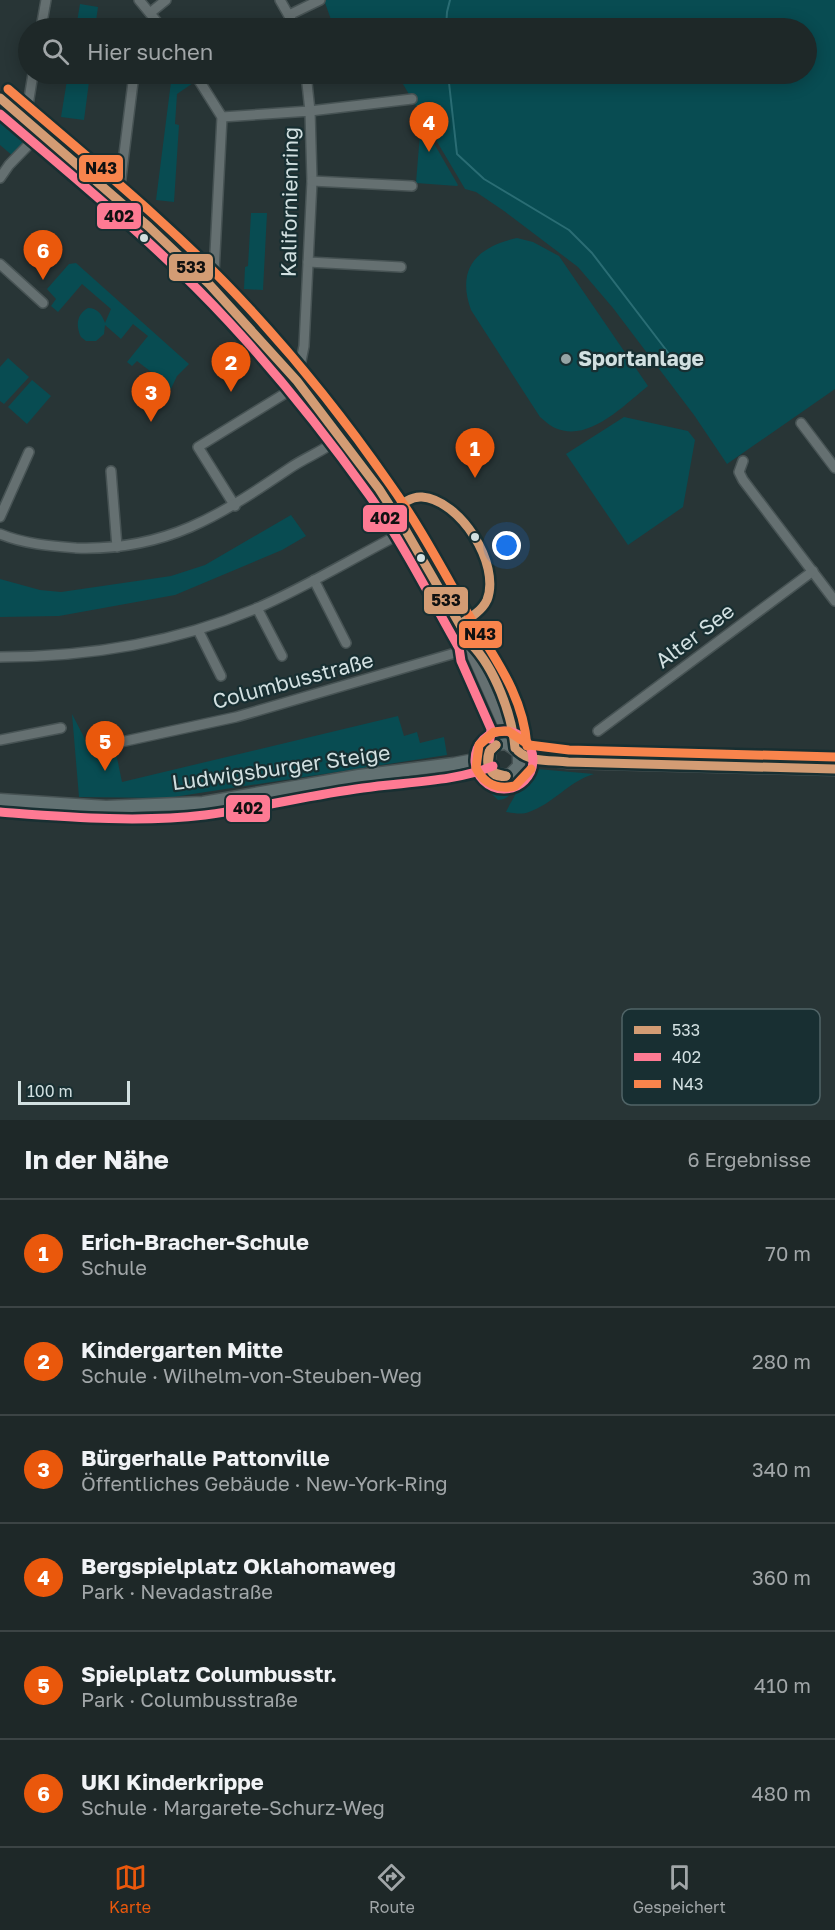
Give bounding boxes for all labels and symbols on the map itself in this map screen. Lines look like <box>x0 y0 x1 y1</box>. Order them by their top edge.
pin: 4 <box>410 102 448 152</box>
street label: Kalifornienring <box>275 127 303 277</box>
line badge: N43 <box>78 154 124 183</box>
text: N43 <box>85 158 117 178</box>
line badge: 402 <box>96 202 142 230</box>
text: 402 <box>104 206 134 226</box>
pin: 6 <box>24 230 63 280</box>
unlabelled marker <box>138 232 150 244</box>
line badge: 533 <box>168 253 214 282</box>
text: 533 <box>176 257 206 277</box>
pin: 2 <box>212 342 250 392</box>
place label: Sportanlage <box>578 345 704 371</box>
marker: Sportanlage <box>559 352 573 366</box>
pin: 3 <box>132 372 170 422</box>
pin: 1 <box>456 428 494 478</box>
line badge: 402 <box>362 504 408 533</box>
text: 402 <box>370 508 400 528</box>
unlabelled marker <box>469 531 481 543</box>
your location <box>492 531 521 560</box>
unlabelled marker <box>415 552 427 564</box>
line badge: 533 <box>423 586 469 615</box>
text: 533 <box>431 590 461 610</box>
street label: Alter See <box>650 597 739 673</box>
line badge: N43 <box>458 620 503 649</box>
text: N43 <box>464 624 496 644</box>
street label: Columbusstraße <box>210 646 376 714</box>
pin: 5 <box>86 722 124 771</box>
street label: Ludwigsburger Steige <box>170 739 392 795</box>
line badge: 402 <box>225 794 271 823</box>
text: 402 <box>233 798 263 818</box>
legend <box>622 1009 820 1105</box>
text: 533 <box>672 1020 700 1040</box>
text: 402 <box>672 1047 701 1067</box>
text: N43 <box>672 1074 703 1094</box>
scale bar <box>18 1078 130 1106</box>

